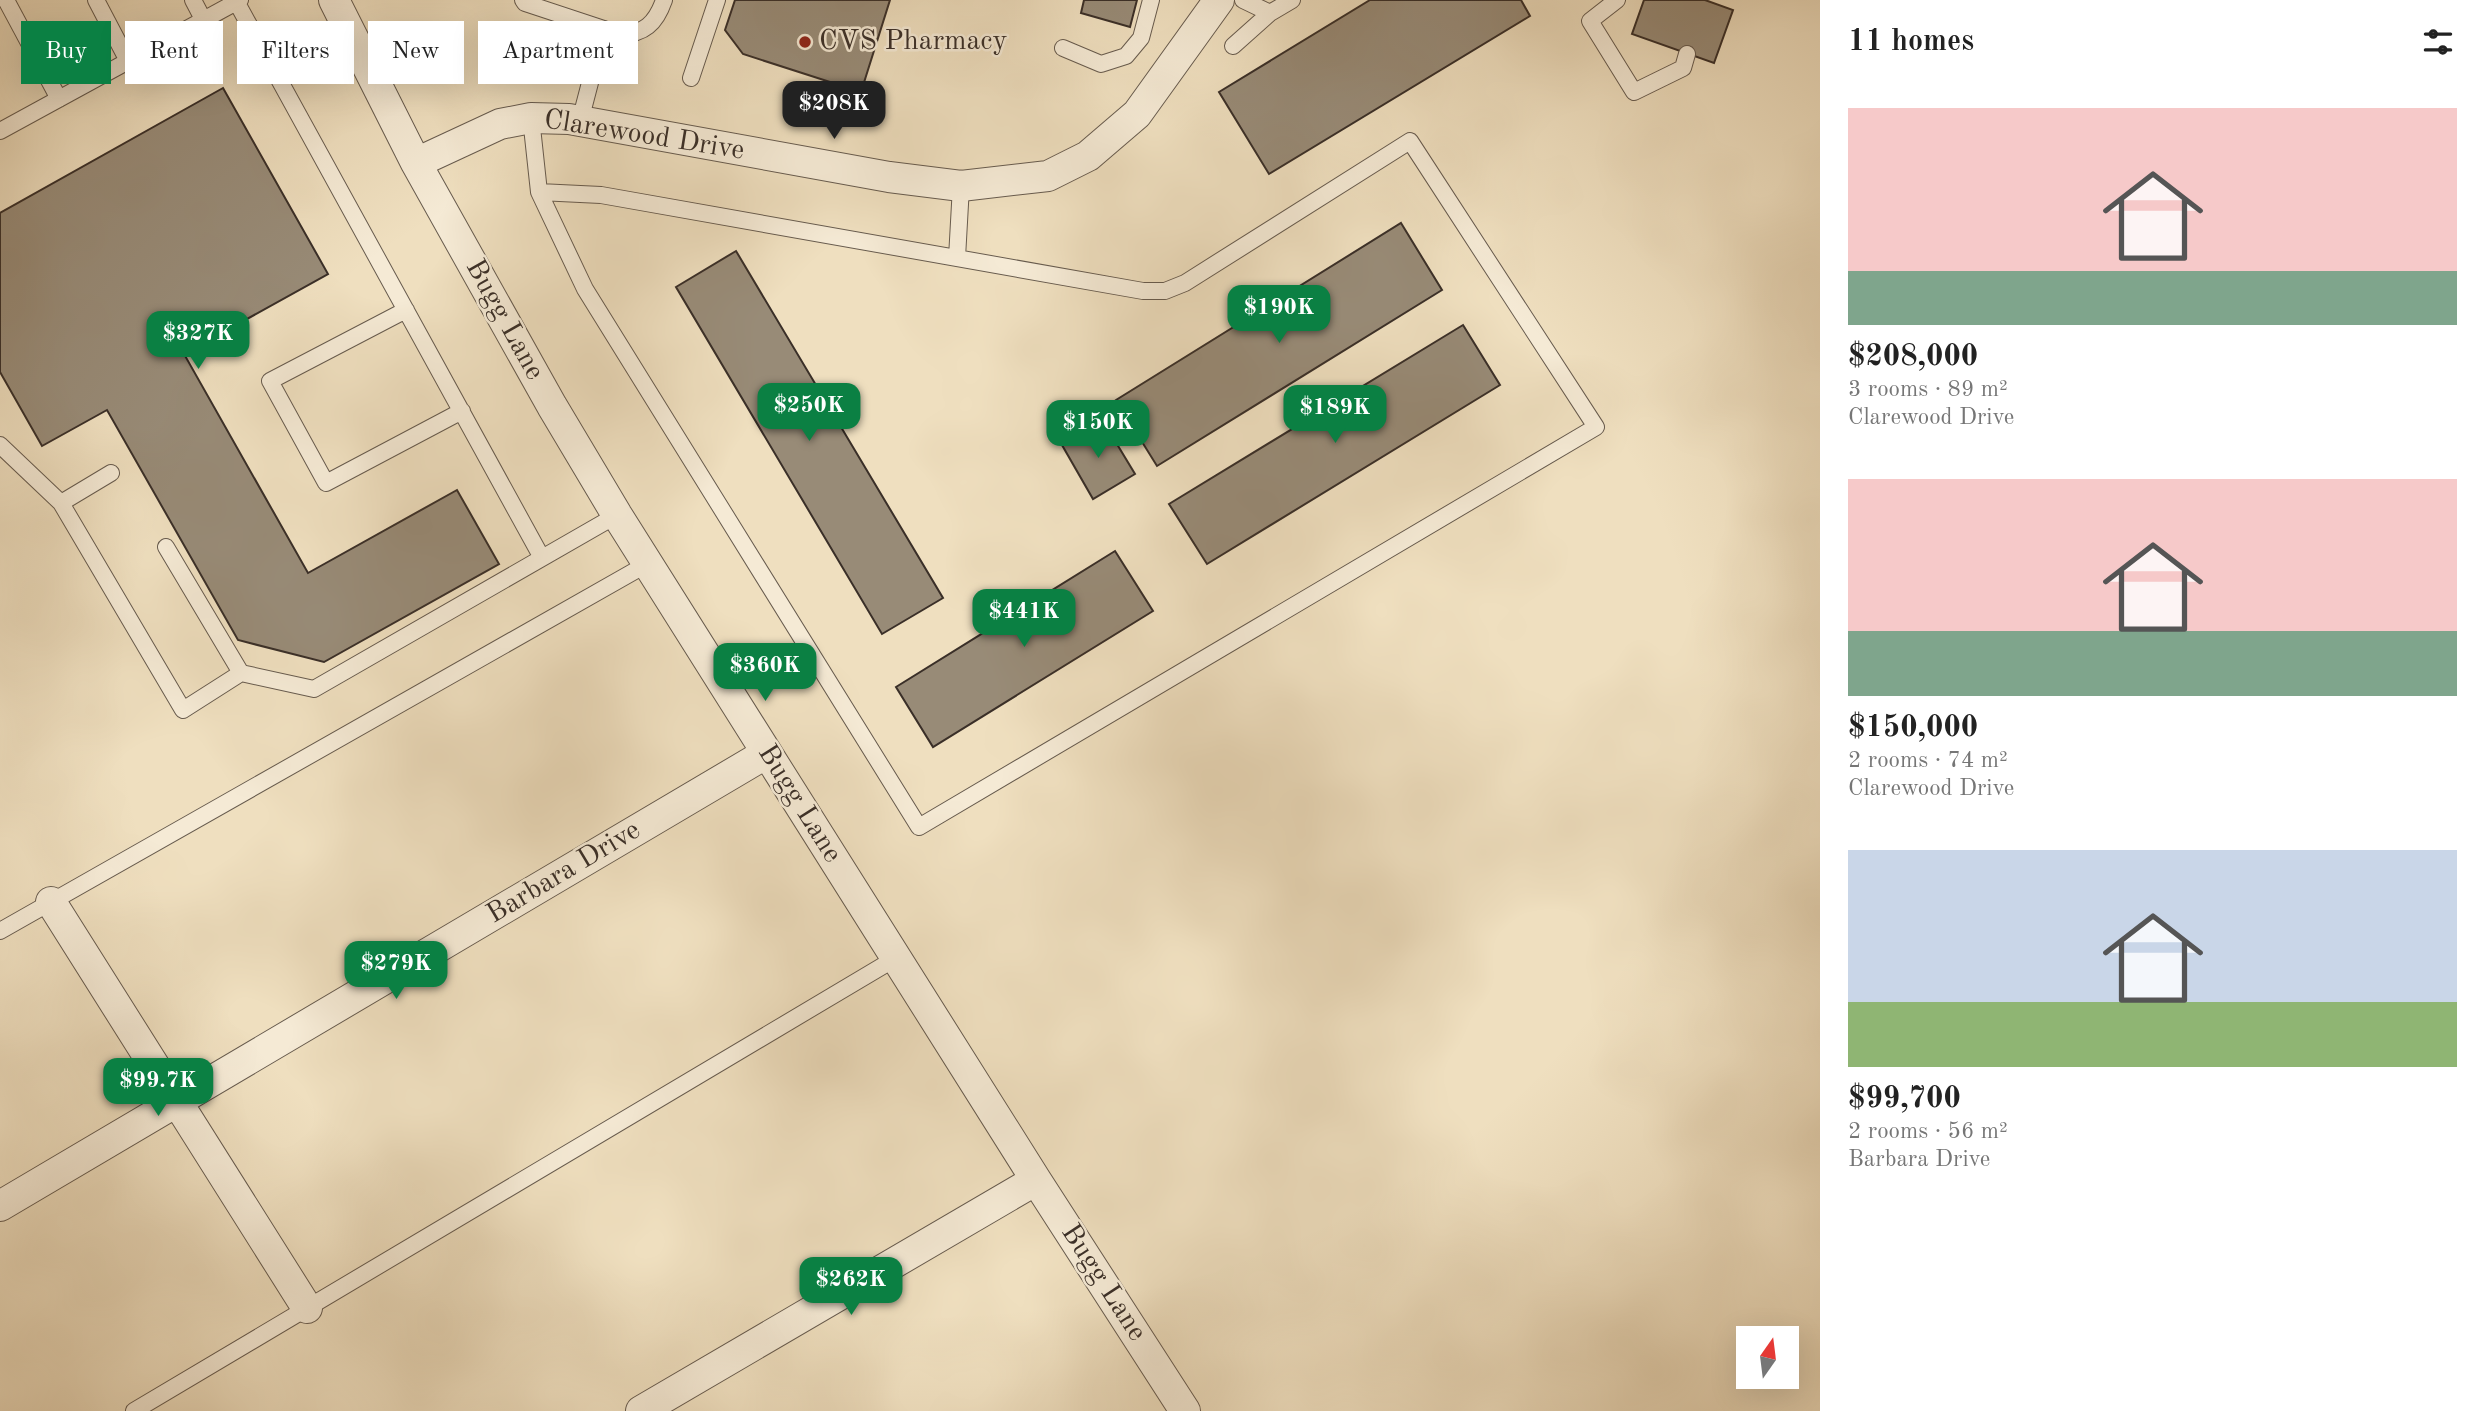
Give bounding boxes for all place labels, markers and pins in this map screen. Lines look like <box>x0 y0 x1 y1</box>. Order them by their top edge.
place label: CVS Pharmacy <box>819 28 1007 56</box>
marker: CVS Pharmacy <box>797 34 813 50</box>
pin: $208K <box>785 82 883 141</box>
pin: $190K <box>1230 286 1328 345</box>
pin: $327K <box>149 312 247 371</box>
pin: $250K <box>760 384 858 443</box>
pin: $189K <box>1286 386 1384 445</box>
pin: $150K <box>1049 400 1147 460</box>
pin: $441K <box>975 590 1073 649</box>
pin: $360K <box>716 644 814 703</box>
pin: $279K <box>347 942 445 1001</box>
pin: $99.7K <box>101 1058 215 1118</box>
pin: $262K <box>802 1258 900 1317</box>

